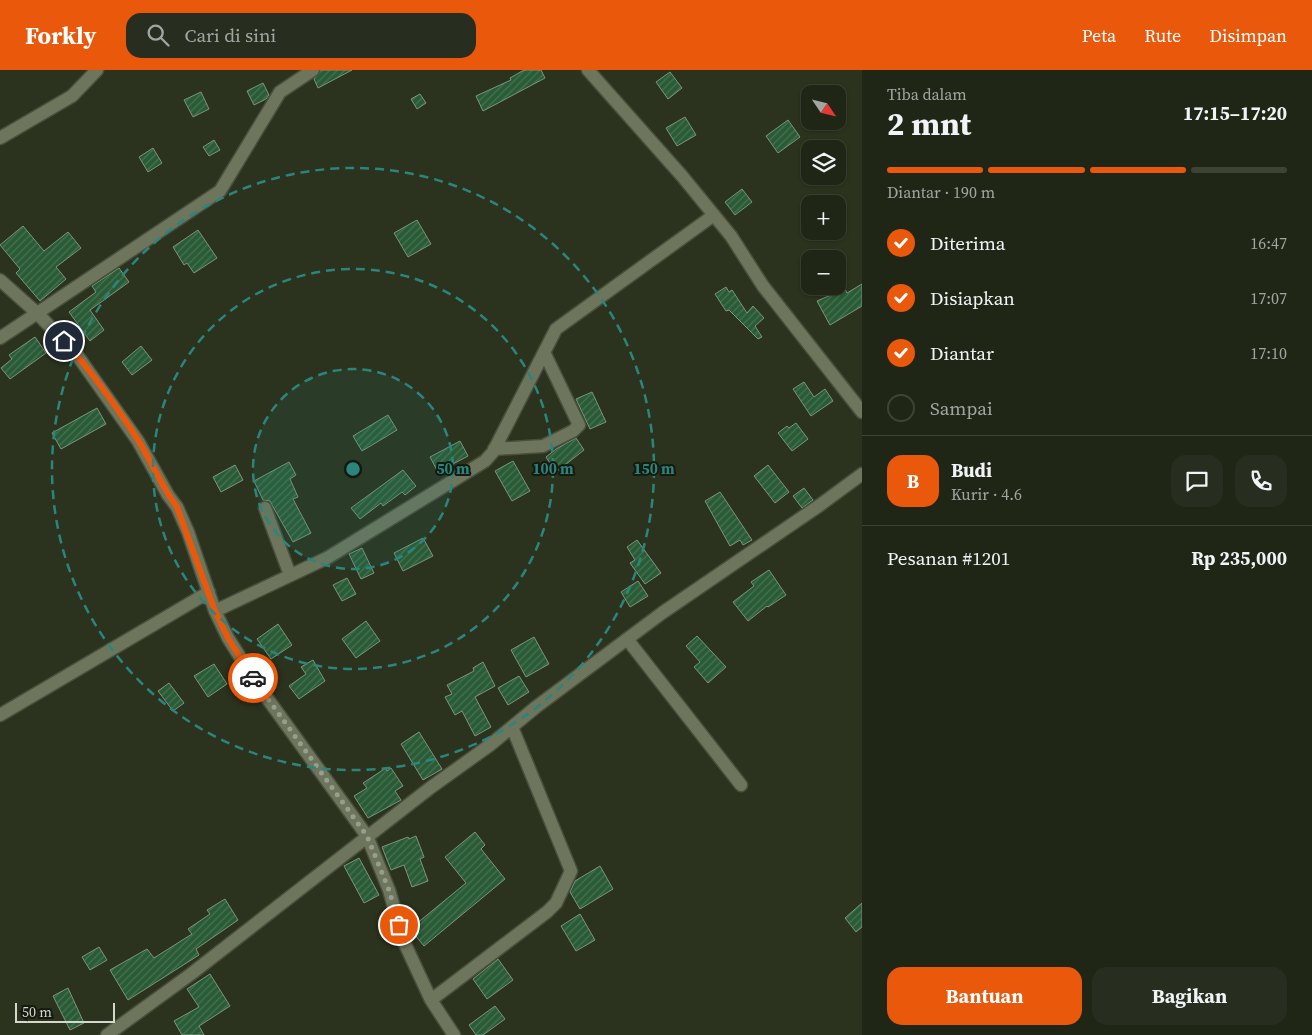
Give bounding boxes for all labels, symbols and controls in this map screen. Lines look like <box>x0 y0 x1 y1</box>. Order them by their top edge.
search box <box>126 13 476 58</box>
text: Forkly <box>25 19 96 52</box>
icon: search <box>144 21 172 49</box>
text: Cari di sini <box>184 22 276 48</box>
text: Peta <box>1082 23 1116 48</box>
text: Rute <box>1144 23 1181 48</box>
text: Disimpan <box>1209 23 1287 48</box>
text: Tiba dalam <box>887 83 967 105</box>
north arrow <box>801 85 846 130</box>
map controls <box>801 85 846 295</box>
text: 17:15–17:20 <box>1183 100 1287 126</box>
text: 2 mnt <box>887 102 971 146</box>
button: layers <box>801 140 846 185</box>
text: Diantar · 190 m <box>887 181 995 203</box>
button: + <box>801 195 846 240</box>
icon: check <box>887 229 915 257</box>
text: Diterima <box>930 230 1006 256</box>
text: 16:47 <box>1250 232 1287 254</box>
button: − <box>801 250 846 295</box>
icon: check <box>887 284 915 312</box>
text: Disiapkan <box>930 285 1015 311</box>
text: 17:07 <box>1250 287 1287 309</box>
pin <box>43 320 85 362</box>
icon: home <box>50 327 78 355</box>
icon: check <box>887 339 915 367</box>
text: Diantar <box>930 340 994 366</box>
text: 17:10 <box>1250 342 1287 364</box>
text: Sampai <box>930 395 993 421</box>
button: chat <box>1171 455 1223 507</box>
button: phone <box>1235 455 1287 507</box>
text: Budi <box>951 457 992 483</box>
text: 50 m <box>436 458 470 479</box>
text: 100 m <box>532 458 574 479</box>
text: 150 m <box>633 458 675 479</box>
centre of rings <box>344 460 362 478</box>
text: B <box>907 468 919 494</box>
text: Kurir · 4.6 <box>951 483 1022 505</box>
text: Pesanan #1201 <box>887 545 1010 571</box>
text: Rp 235,000 <box>1191 545 1287 571</box>
courier <box>228 653 278 703</box>
icon: car <box>239 664 267 692</box>
pin <box>378 904 420 946</box>
icon: bag <box>385 911 413 939</box>
button: Bantuan <box>887 967 1082 1025</box>
button: Bagikan <box>1092 967 1287 1025</box>
scale bar <box>15 1000 115 1023</box>
text: 50 m <box>22 1002 52 1022</box>

